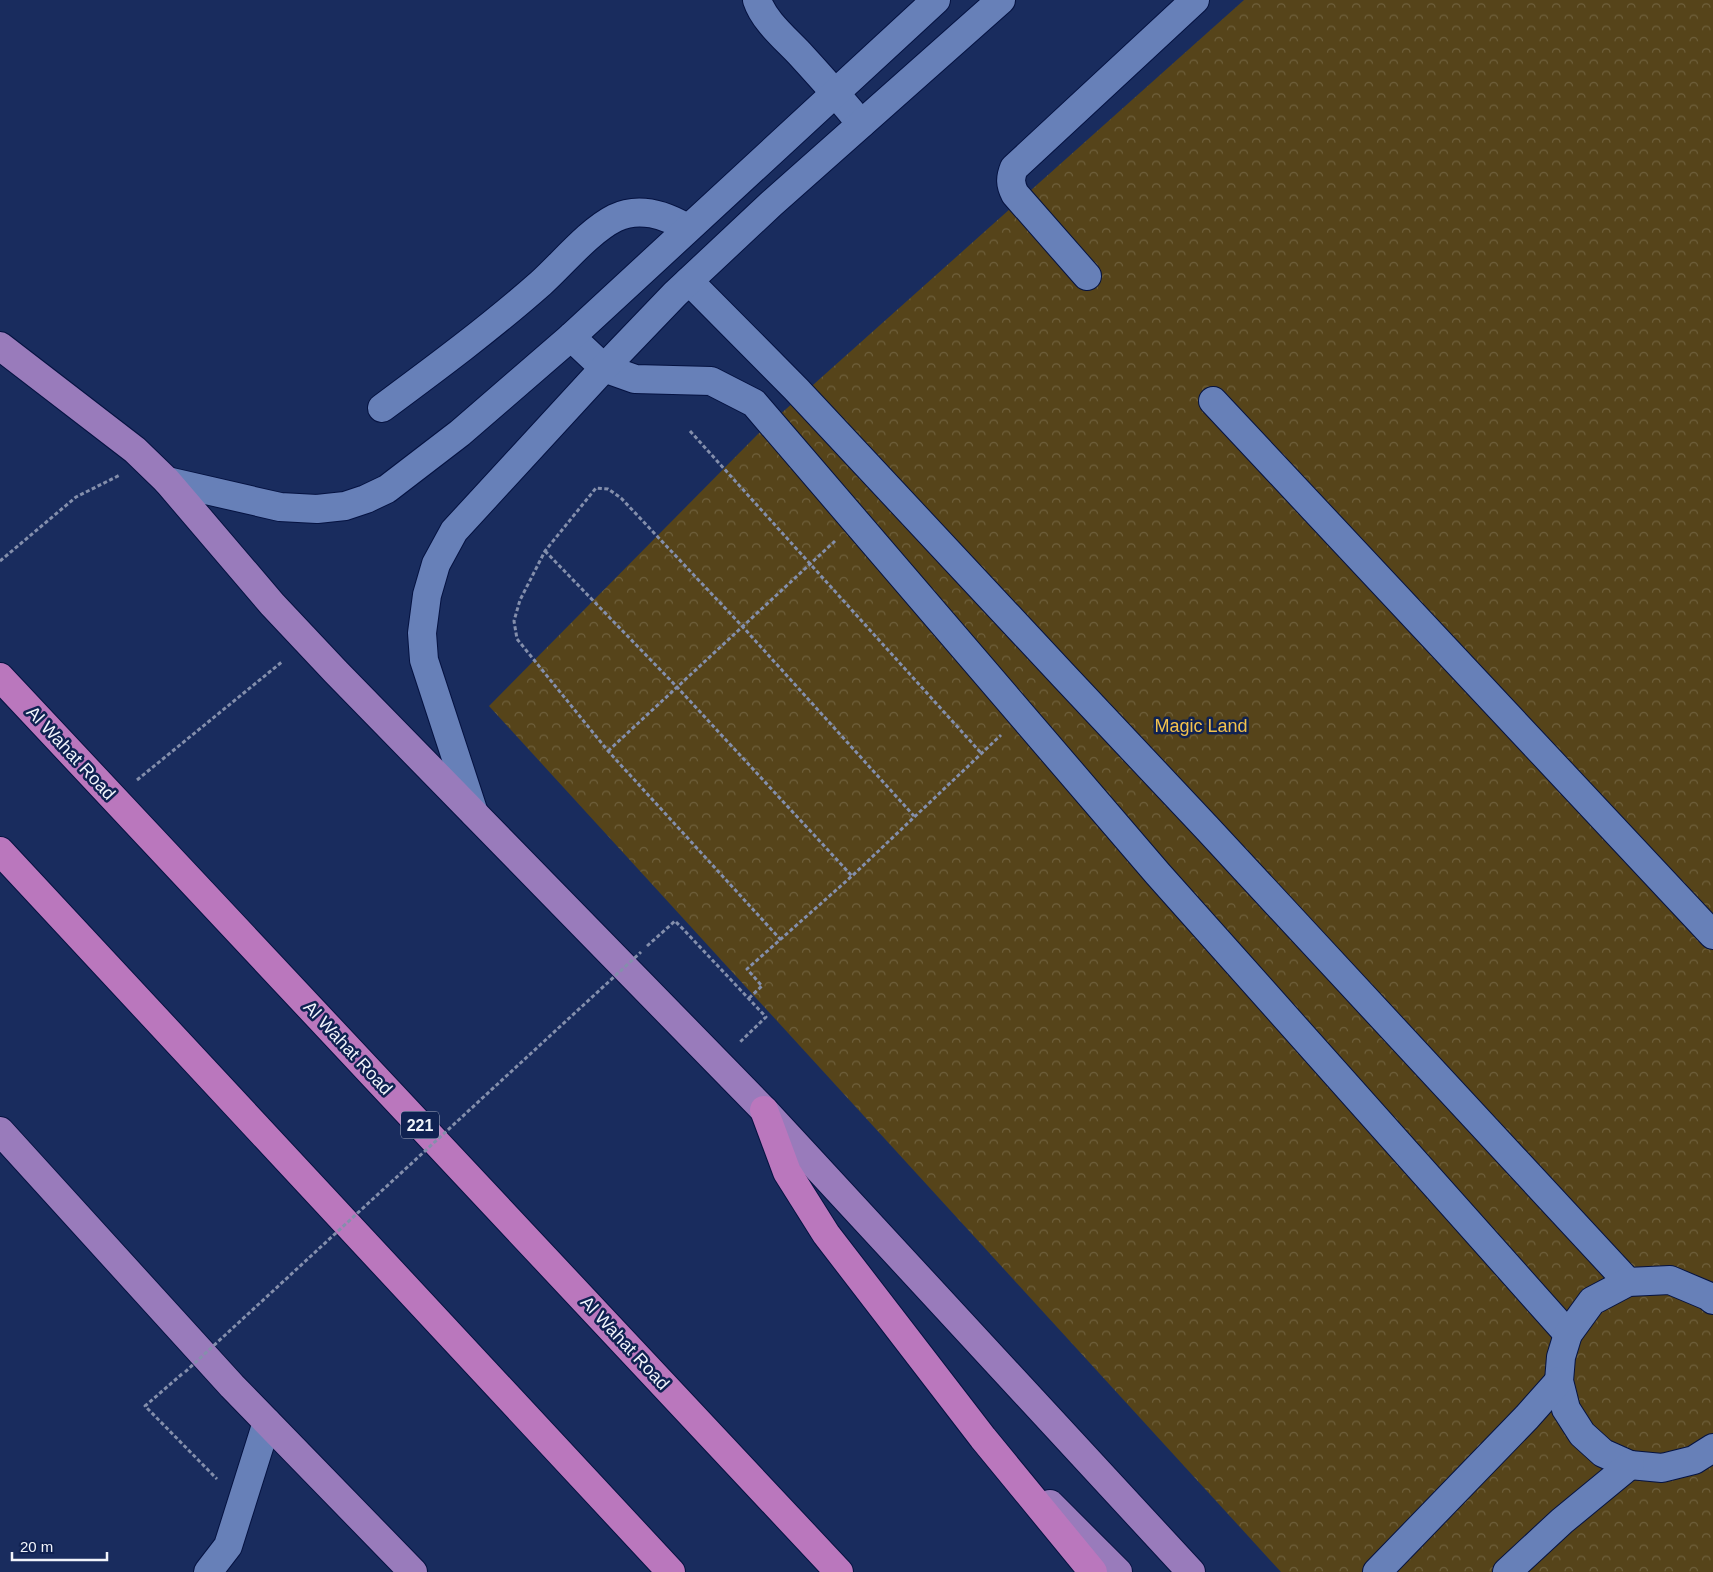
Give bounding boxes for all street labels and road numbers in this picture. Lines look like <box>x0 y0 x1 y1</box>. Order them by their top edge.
street label: Al Wahat Road <box>23 702 119 804</box>
street label: Al Wahat Road <box>300 997 396 1099</box>
road number: 221 <box>401 1112 439 1138</box>
street label: Al Wahat Road <box>577 1292 673 1394</box>

